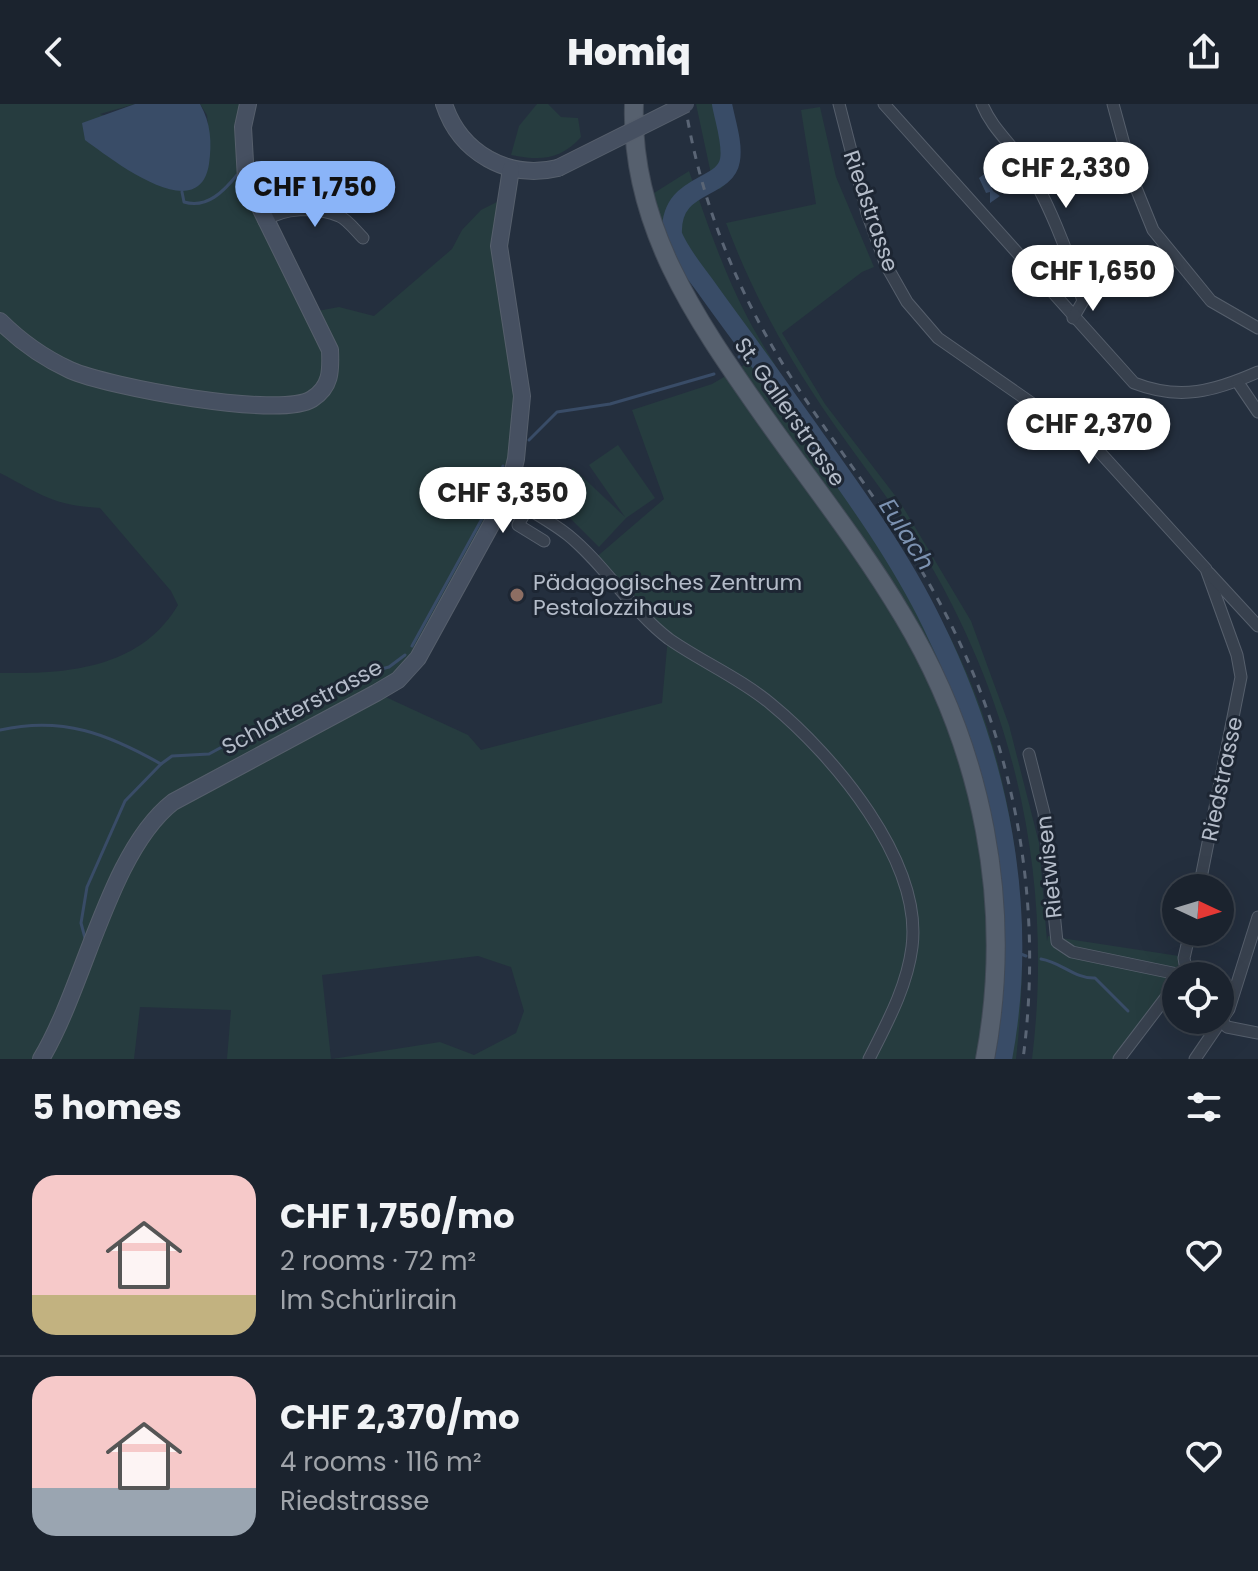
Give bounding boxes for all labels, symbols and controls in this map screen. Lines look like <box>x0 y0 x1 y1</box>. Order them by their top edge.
text: Homiq <box>567 27 691 78</box>
icon: back <box>32 30 76 74</box>
icon: share <box>1182 30 1226 74</box>
pin: CHF 2,330 <box>974 142 1158 210</box>
street label: Riedstrasse <box>836 146 906 276</box>
text: CHF 2,330 <box>1001 150 1131 186</box>
pin: CHF 1,750 <box>223 161 407 229</box>
text: CHF 1,750 <box>253 169 377 205</box>
pin: CHF 1,650 <box>1001 245 1185 313</box>
text: CHF 1,650 <box>1030 253 1156 289</box>
street label: St. Gallerstrasse <box>727 331 853 493</box>
pin: CHF 2,370 <box>997 398 1181 466</box>
text: CHF 2,370 <box>1025 406 1153 442</box>
pin: CHF 3,350 <box>411 467 595 535</box>
text: CHF 3,350 <box>437 475 569 511</box>
water label: Eulach <box>871 492 943 576</box>
place label: Pädagogisches Zentrum Pestalozzihaus <box>533 567 802 623</box>
marker: Pädagogisches Zentrum Pestalozzihaus <box>508 586 526 604</box>
street label: Schlatterstrasse <box>216 652 388 762</box>
street label: Riedstrasse <box>1194 714 1250 844</box>
street label: Rietwisen <box>1028 814 1070 920</box>
north arrow <box>1162 874 1234 946</box>
map controls <box>1162 874 1234 1034</box>
button: locate <box>1162 962 1234 1034</box>
text: 5 homes <box>32 1083 182 1131</box>
icon: filters <box>1182 1085 1226 1129</box>
text: CHF 1,750/mo <box>280 1192 515 1240</box>
icon: home <box>96 1207 192 1303</box>
icon: heart <box>1182 1233 1226 1277</box>
text: 2 rooms · 72 m² <box>280 1243 476 1279</box>
text: Im Schürlirain <box>280 1282 457 1318</box>
text: CHF 2,370/mo <box>280 1393 520 1441</box>
icon: home <box>96 1408 192 1504</box>
icon: heart <box>1182 1434 1226 1478</box>
text: 4 rooms · 116 m² <box>280 1444 481 1480</box>
text: Riedstrasse <box>280 1483 429 1519</box>

